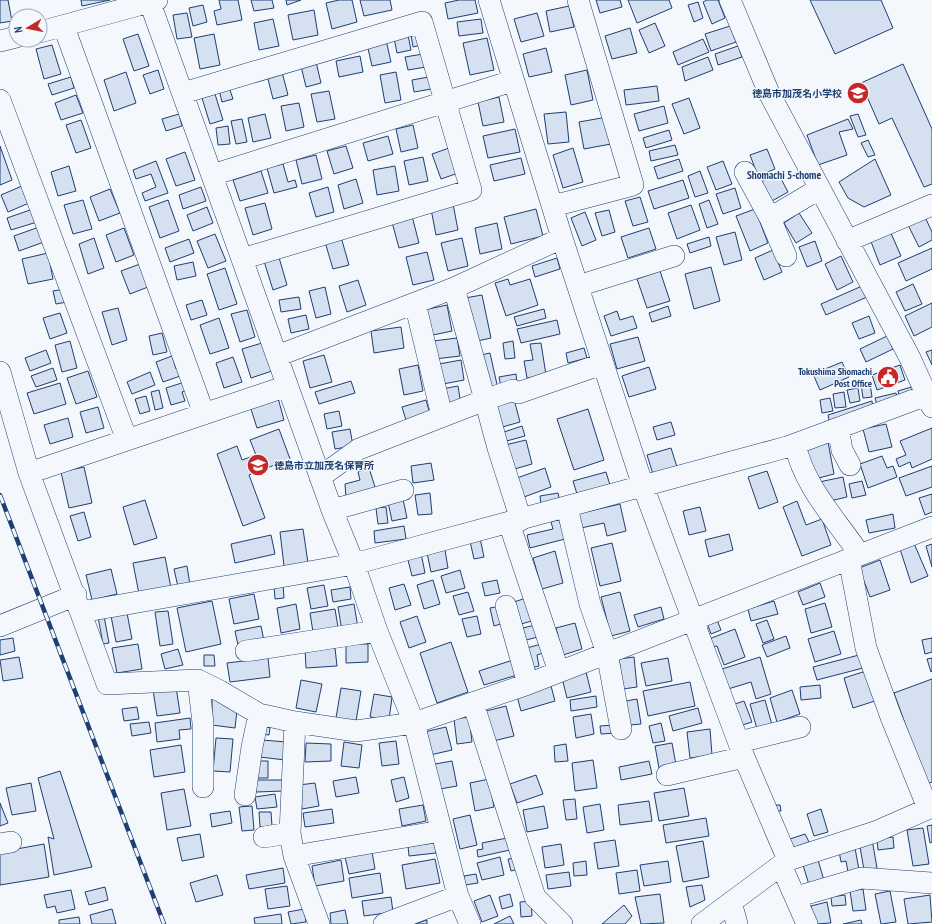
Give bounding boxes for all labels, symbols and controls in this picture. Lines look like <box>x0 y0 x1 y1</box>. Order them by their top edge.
north arrow <box>8 8 48 48</box>
text: N <box>11 26 26 34</box>
school or university icon: 徳島市加茂名小学校 <box>845 80 871 106</box>
place label: 徳島市加茂名小学校 <box>752 87 842 100</box>
district label: Shomachi 5-chome <box>747 168 821 182</box>
public building icon: Tokushima Shomachi Post Office <box>875 364 901 390</box>
place label: Tokushima Shomachi Post Office <box>798 365 872 390</box>
school or university icon: 徳島市立加茂名保育所 <box>245 452 271 478</box>
place label: 徳島市立加茂名保育所 <box>274 459 374 472</box>

